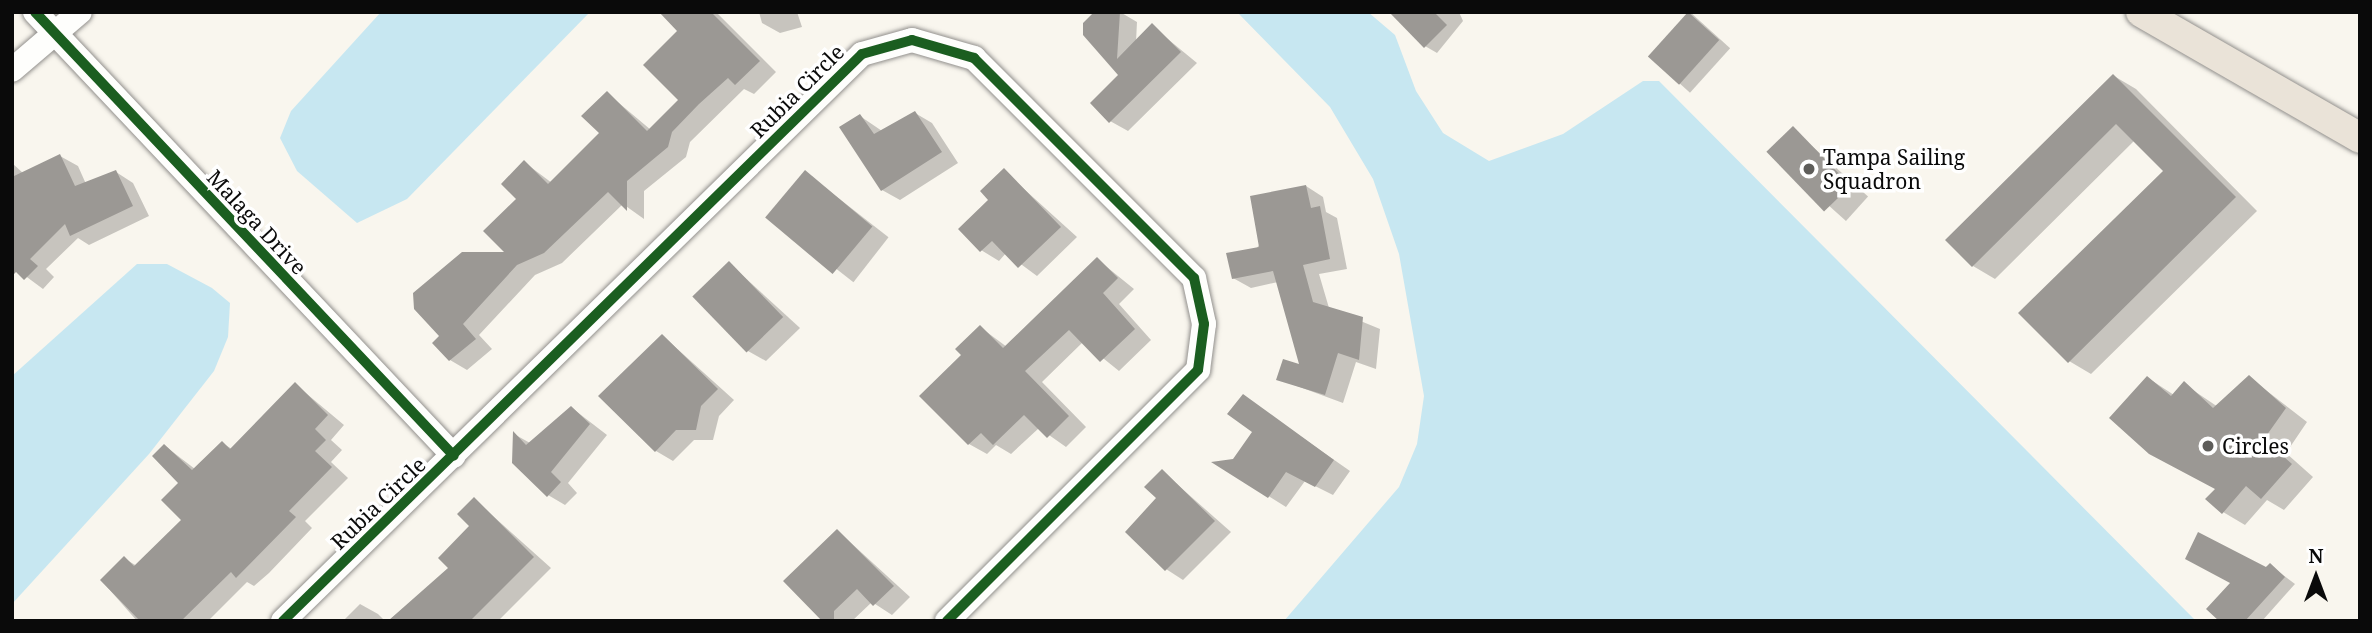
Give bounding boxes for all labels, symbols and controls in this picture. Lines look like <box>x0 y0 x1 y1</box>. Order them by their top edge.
street label: Rubia Circle <box>745 39 849 143</box>
place label: Tampa Sailing Squadron <box>1823 144 1965 194</box>
marker: Tampa Sailing Squadron <box>1801 161 1817 177</box>
street label: Malaga Drive <box>202 165 312 279</box>
place label: Circles <box>2222 433 2289 459</box>
marker: Circles <box>2200 438 2216 454</box>
street label: Rubia Circle <box>326 452 430 554</box>
north arrow <box>2281 542 2351 612</box>
text: N <box>2309 543 2323 569</box>

